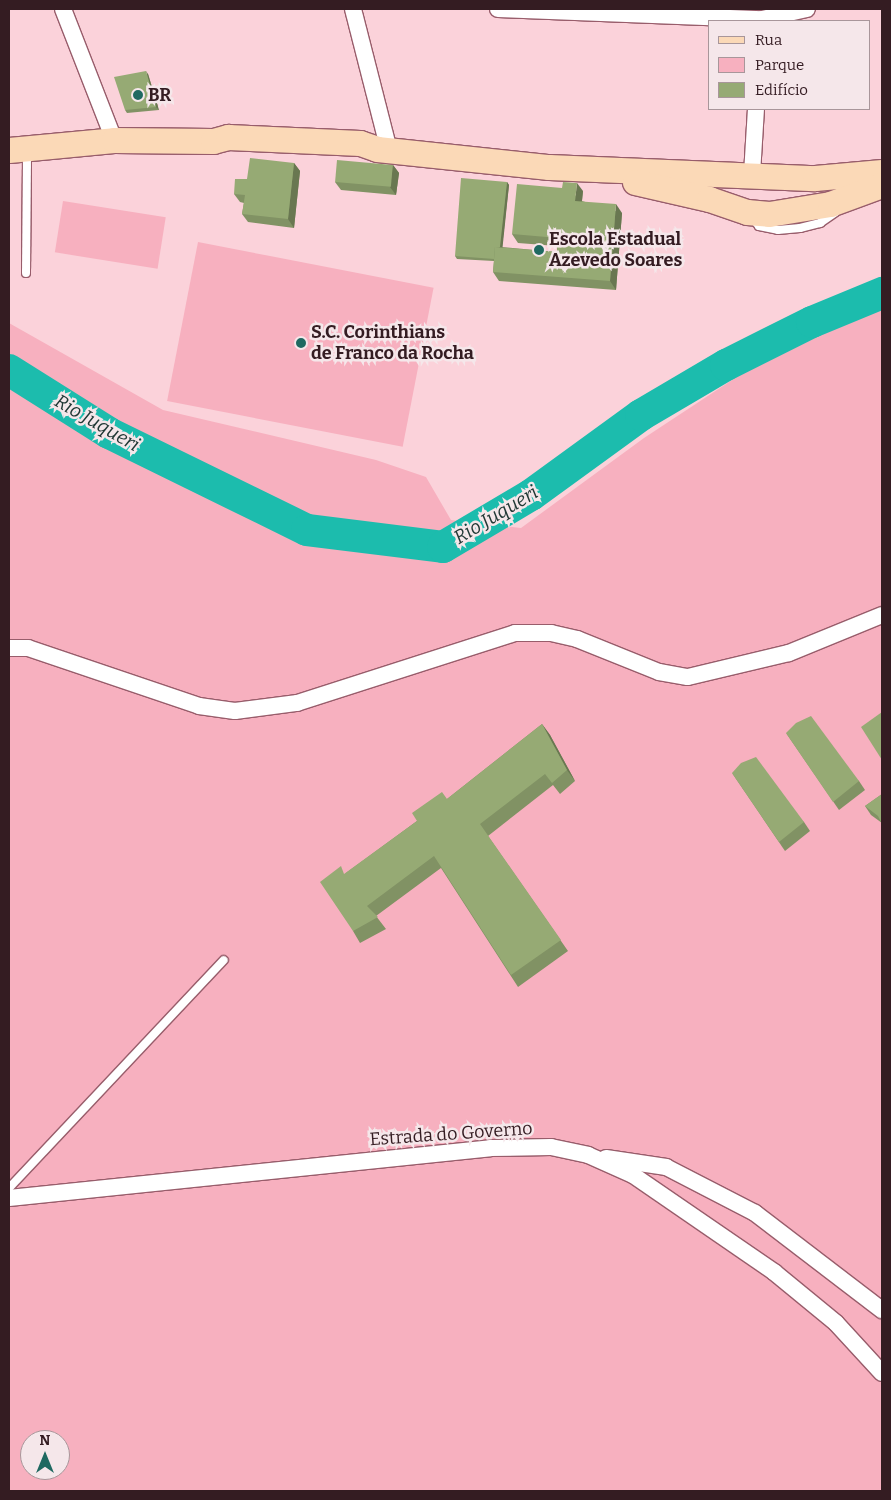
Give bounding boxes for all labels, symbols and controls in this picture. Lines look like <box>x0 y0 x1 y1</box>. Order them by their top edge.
legend <box>708 20 871 110</box>
text: Rua <box>755 31 782 49</box>
text: Parque <box>755 56 804 74</box>
text: Edifício <box>755 81 808 99</box>
place label: BR <box>148 84 171 106</box>
marker: BR <box>132 89 144 101</box>
place label: Escola Estadual Azevedo Soares <box>549 229 682 272</box>
marker: Escola Estadual Azevedo Soares <box>533 244 545 256</box>
place label: S.C. Corinthians de Franco da Rocha <box>311 322 474 364</box>
marker: S.C. Corinthians de Franco da Rocha <box>295 337 307 349</box>
water label: Rio Juqueri <box>51 390 143 456</box>
water label: Rio Juqueri <box>450 481 542 549</box>
street label: Estrada do Governo <box>369 1118 533 1150</box>
north arrow <box>20 1430 70 1480</box>
text: N <box>40 1432 50 1449</box>

